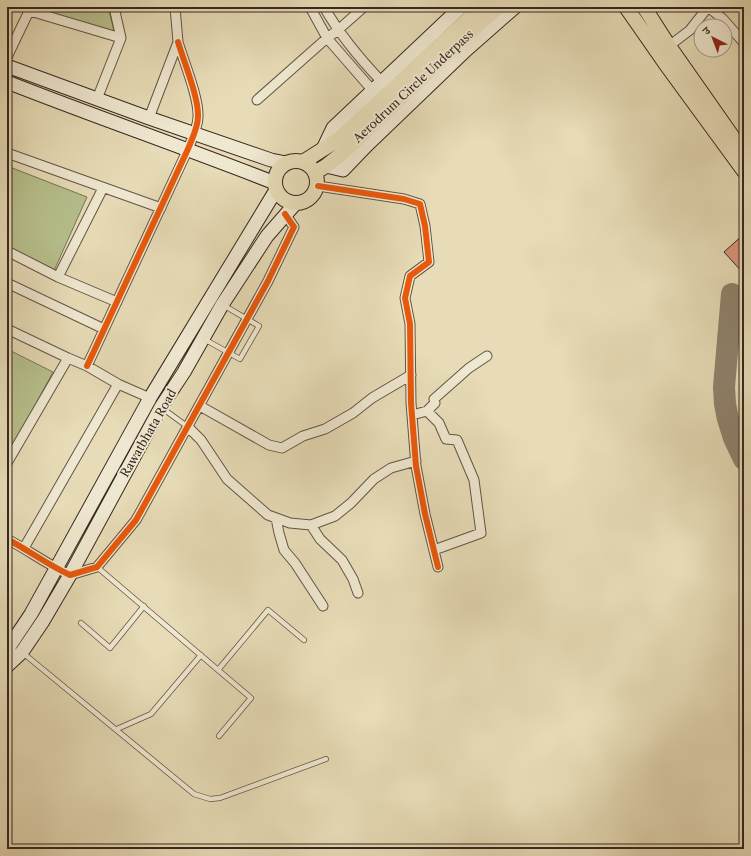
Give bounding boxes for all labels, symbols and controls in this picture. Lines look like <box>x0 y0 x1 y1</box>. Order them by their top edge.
north arrow <box>693 18 733 58</box>
text: उ <box>699 23 714 38</box>
street label: Aerodrum Circle Underpass <box>349 26 476 146</box>
street label: Rawatbhata Road <box>117 386 180 480</box>

